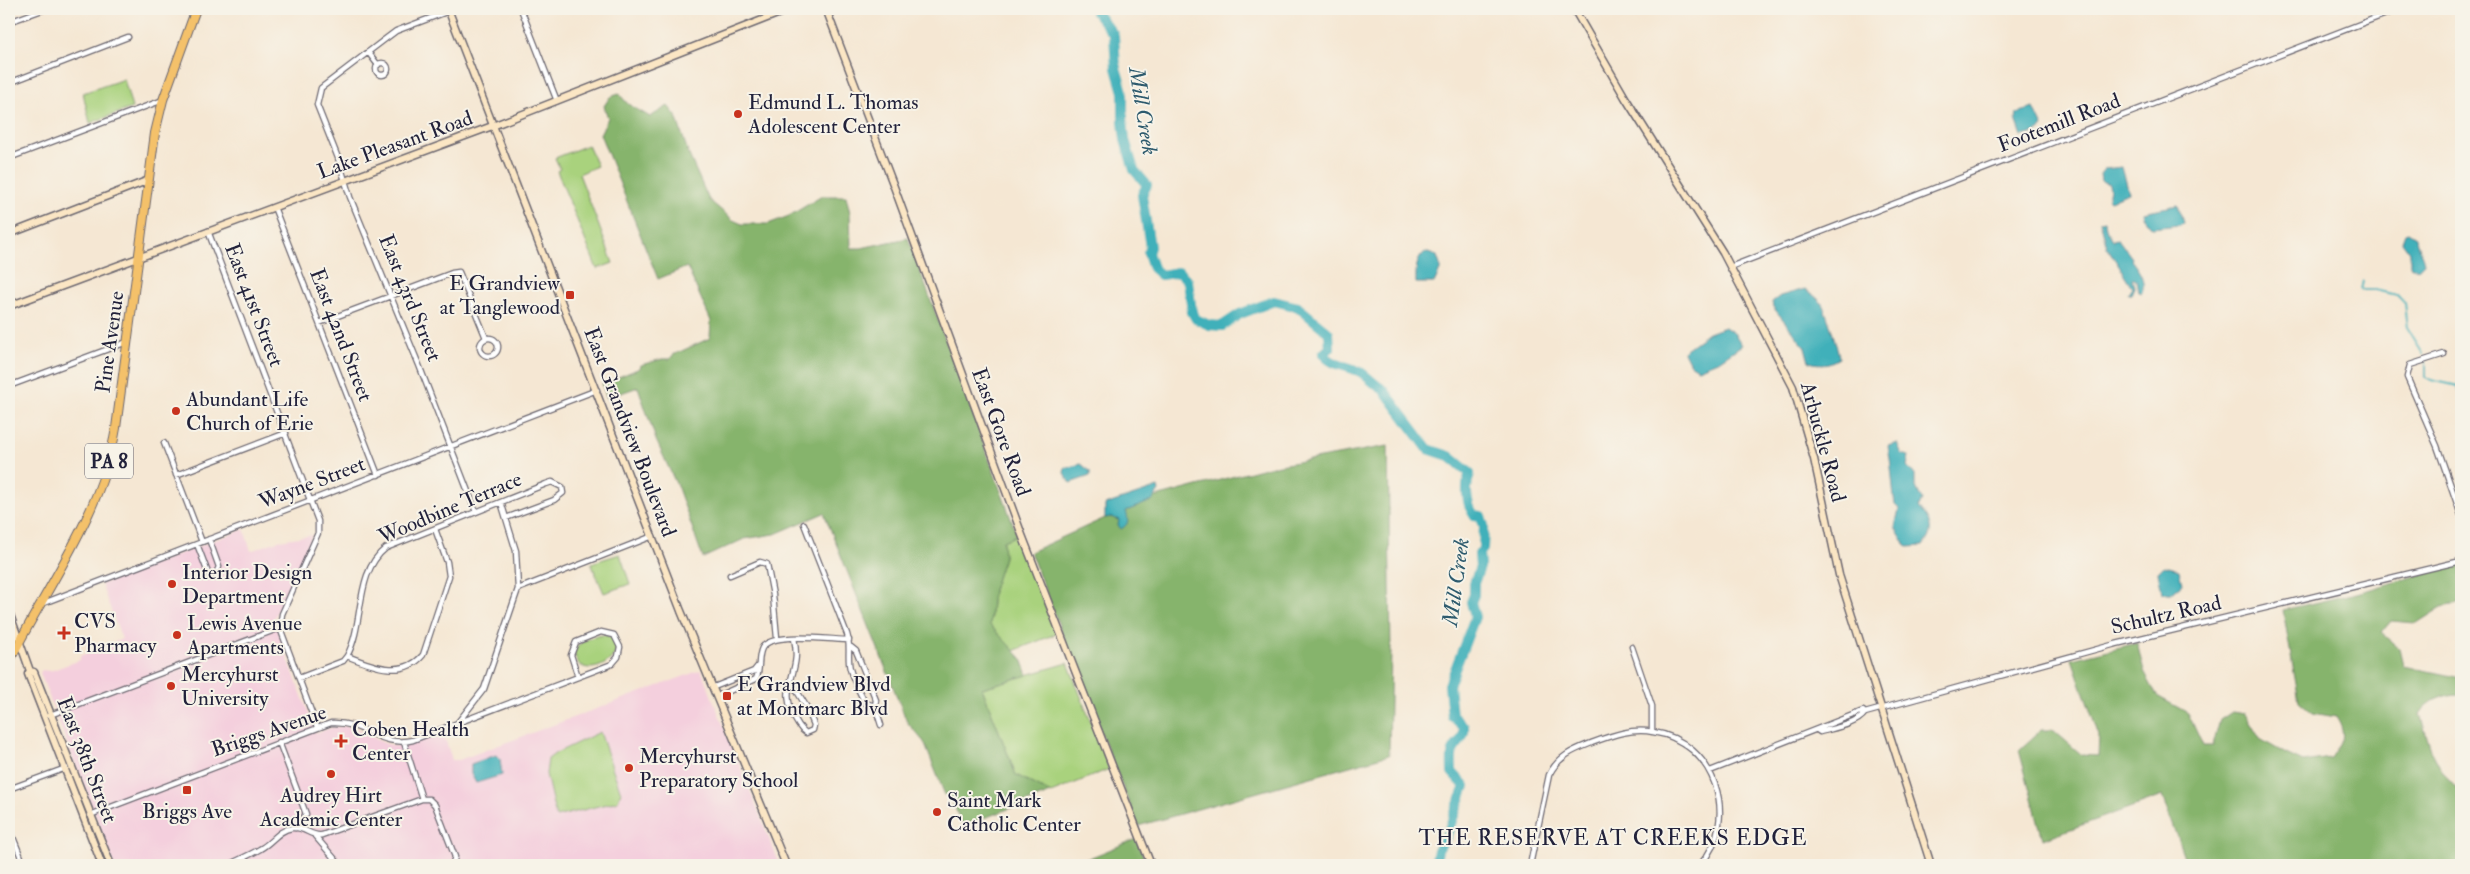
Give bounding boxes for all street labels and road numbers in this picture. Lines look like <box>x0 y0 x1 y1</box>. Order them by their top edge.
street label: Footemill Road <box>1994 87 2125 159</box>
street label: Lake Pleasant Road <box>314 104 477 186</box>
street label: East 43rd Street <box>372 231 448 366</box>
street label: East 41st Street <box>218 239 290 371</box>
street label: East 42nd Street <box>303 265 379 405</box>
street label: Pine Avenue <box>89 289 131 395</box>
street label: East Grandview Boulevard <box>578 323 683 541</box>
street label: East Gore Road <box>965 364 1037 501</box>
street label: Arbuckle Road <box>1794 378 1852 506</box>
road number: PA 8 <box>85 444 133 478</box>
street label: Wayne Street <box>254 450 369 516</box>
street label: Woodbine Terrace <box>373 466 526 551</box>
street label: Schultz Road <box>2108 589 2224 641</box>
street label: East 38th Street <box>51 693 123 827</box>
street label: Briggs Avenue <box>208 699 330 763</box>

